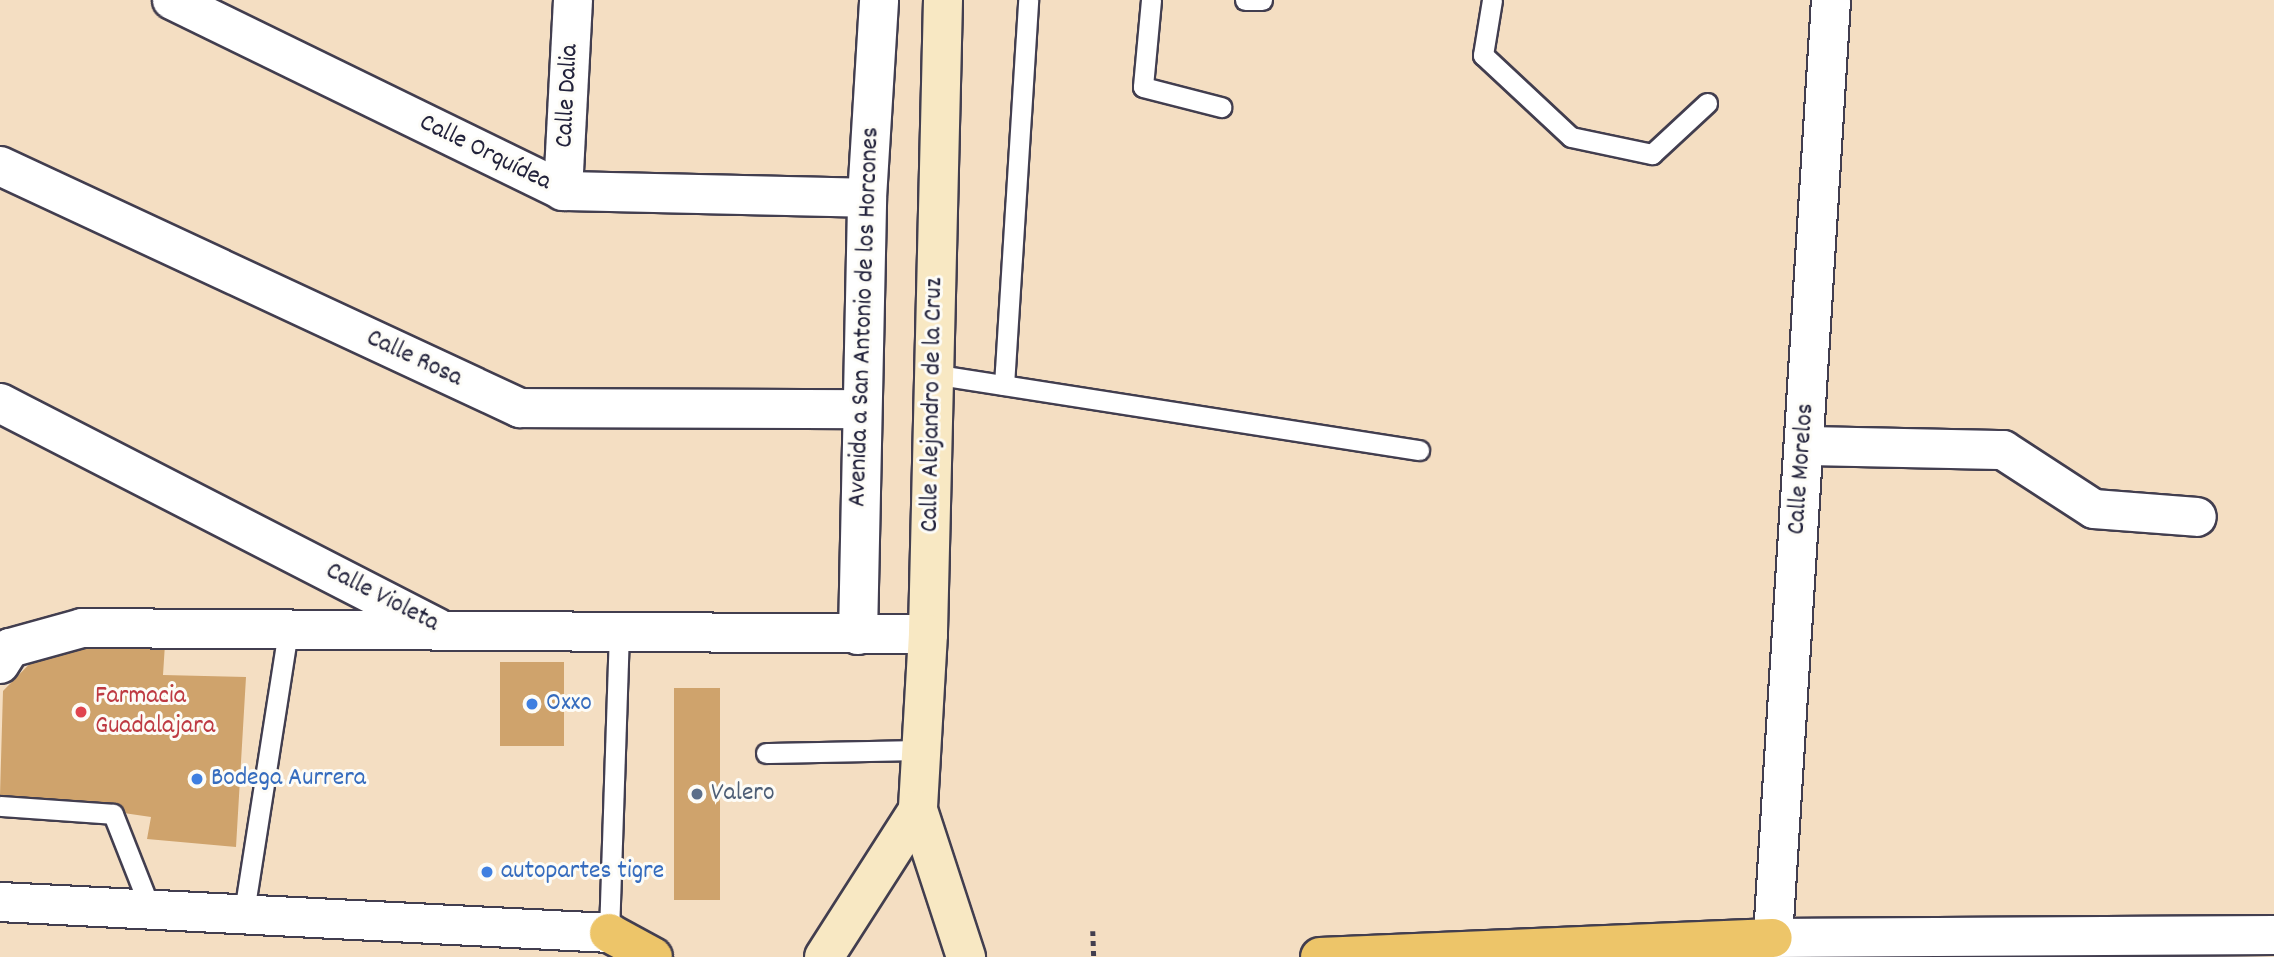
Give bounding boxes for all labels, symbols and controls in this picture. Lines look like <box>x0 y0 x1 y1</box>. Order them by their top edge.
street label: Calle Dalia <box>550 43 586 149</box>
street label: Calle Orquídea <box>414 108 556 198</box>
street label: Avenida a San Antonio de los Horcones <box>843 126 887 508</box>
street label: Calle Alejandro de la Cruz <box>915 277 951 533</box>
street label: Calle Rosa <box>361 323 467 395</box>
street label: Calle Morelos <box>1782 402 1822 536</box>
street label: Calle Violeta <box>320 556 444 640</box>
place label: Farmacia Guadalajara <box>95 681 215 742</box>
place label: Oxxo <box>546 688 592 720</box>
marker: Oxxo <box>524 696 540 712</box>
marker: Farmacia Guadalajara <box>73 704 89 720</box>
place label: Bodega Aurrera <box>211 763 366 795</box>
marker: Bodega Aurrera <box>189 771 205 787</box>
place label: Valero <box>711 778 775 810</box>
marker: Valero <box>689 786 705 802</box>
place label: autopartes tigre <box>501 856 664 888</box>
marker: autopartes tigre <box>479 864 495 880</box>

